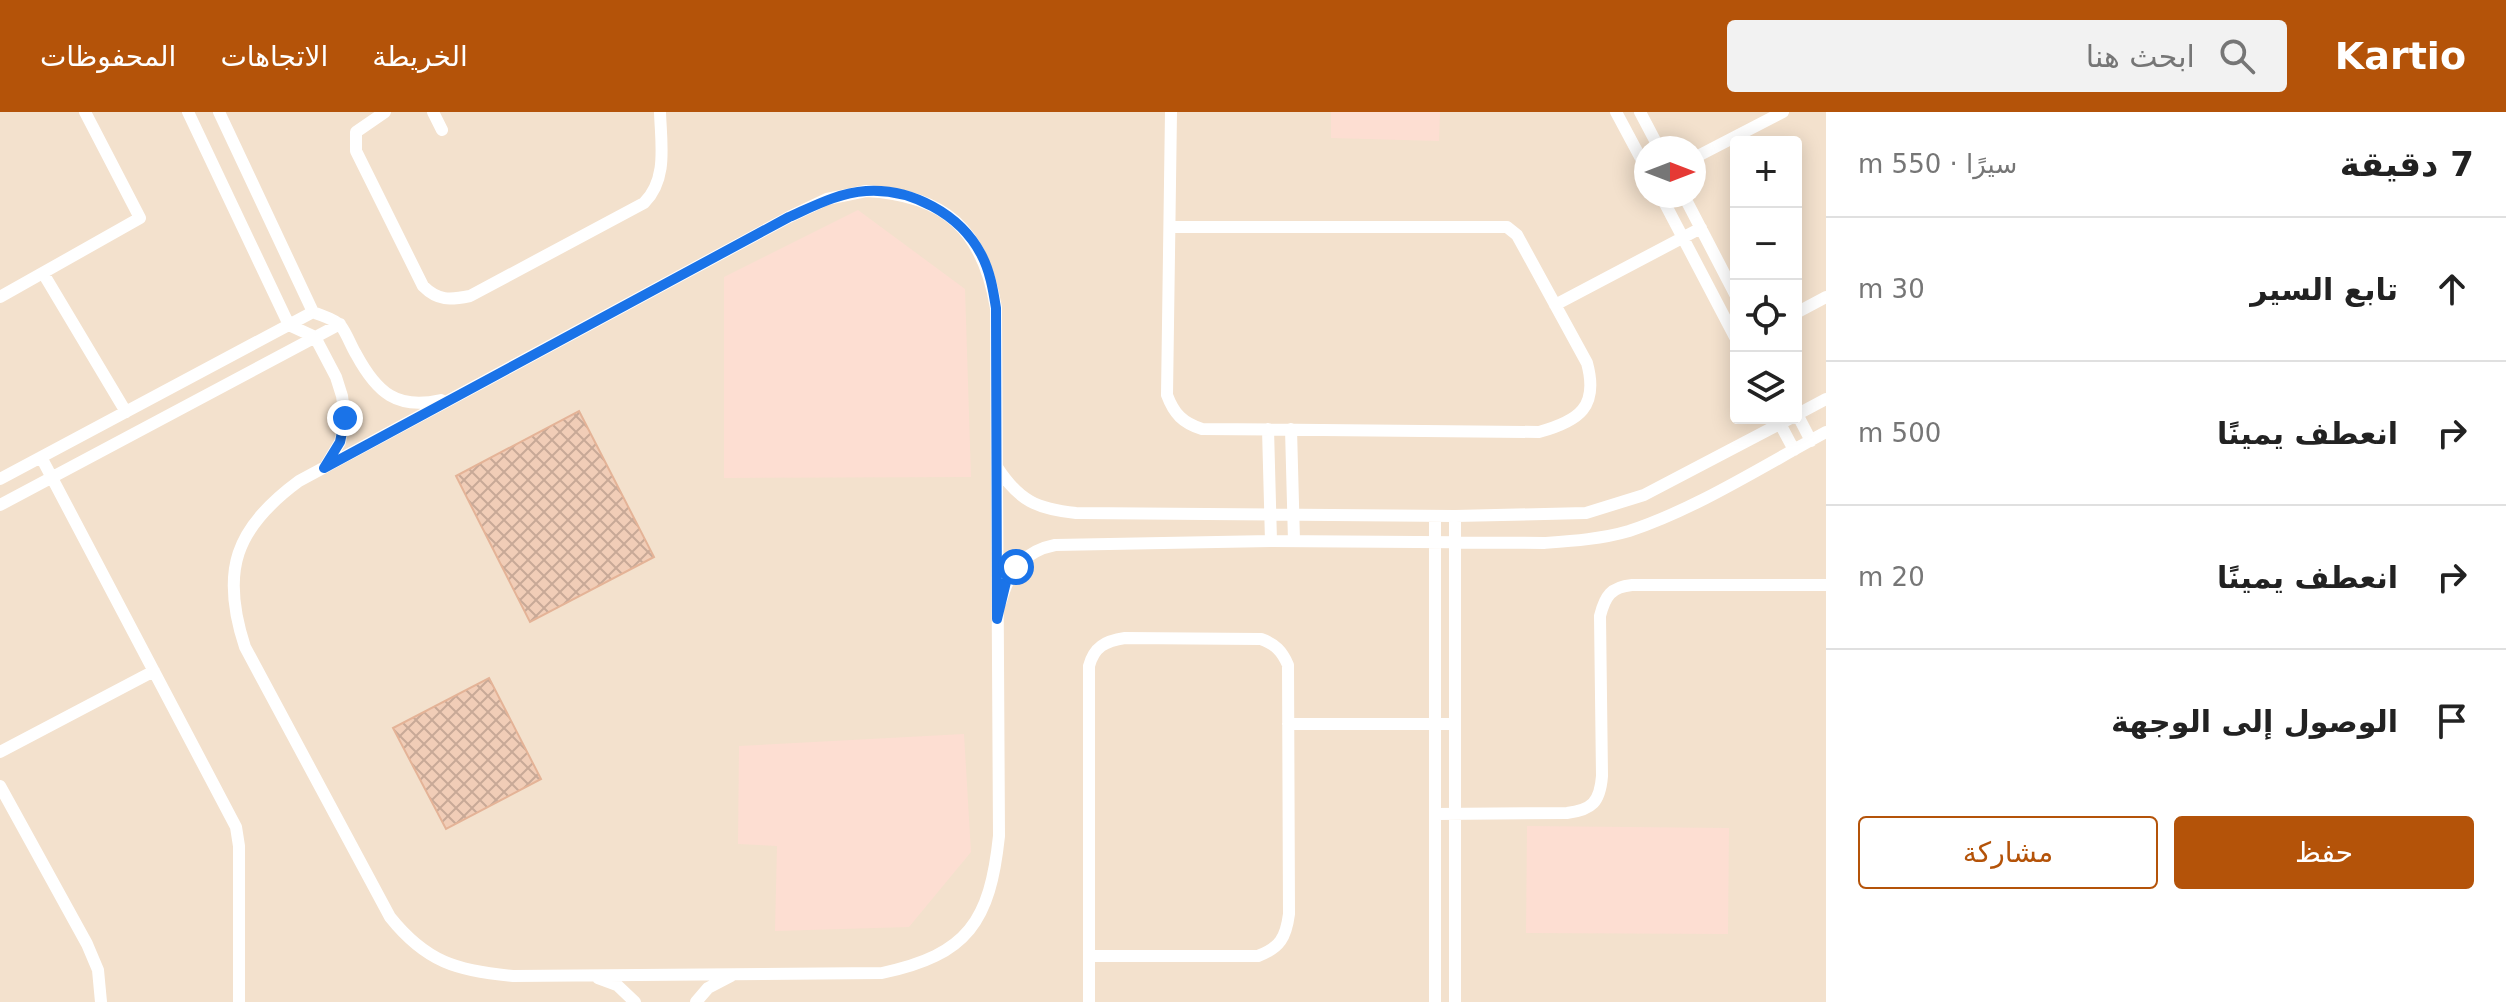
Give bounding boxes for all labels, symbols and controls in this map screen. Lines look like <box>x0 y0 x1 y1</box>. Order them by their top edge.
search box <box>1727 20 2287 92</box>
icon: search <box>2215 34 2259 78</box>
text: Kartio <box>2335 34 2466 78</box>
text: ابحث هنا <box>2086 39 2195 74</box>
text: المحفوظات <box>40 40 176 73</box>
text: الاتجاهات <box>220 40 328 73</box>
text: الخريطة <box>372 40 468 73</box>
north arrow <box>1634 136 1706 208</box>
map controls <box>1730 136 1802 424</box>
button: + <box>1730 136 1802 208</box>
text: 7 دقيقة <box>2340 144 2474 184</box>
text: سيرًا · 550 m <box>1858 149 2017 179</box>
button: − <box>1730 208 1802 280</box>
icon: ahead <box>2430 267 2474 311</box>
text: تابع السير <box>2250 272 2398 307</box>
text: 30 m <box>1858 274 1925 304</box>
button: locate <box>1730 280 1802 352</box>
button: layers <box>1730 352 1802 424</box>
route end <box>327 400 363 436</box>
icon: right <box>2430 411 2474 455</box>
text: انعطف يمينًا <box>2217 416 2398 451</box>
text: 500 m <box>1858 418 1941 448</box>
route start <box>998 549 1034 585</box>
icon: right <box>2430 555 2474 599</box>
text: انعطف يمينًا <box>2217 560 2398 595</box>
text: 20 m <box>1858 562 1925 592</box>
icon: arrive <box>2430 699 2474 743</box>
text: الوصول إلى الوجهة <box>2111 704 2398 739</box>
button: مشاركة <box>1858 816 2158 889</box>
button: حفظ <box>2174 816 2474 889</box>

